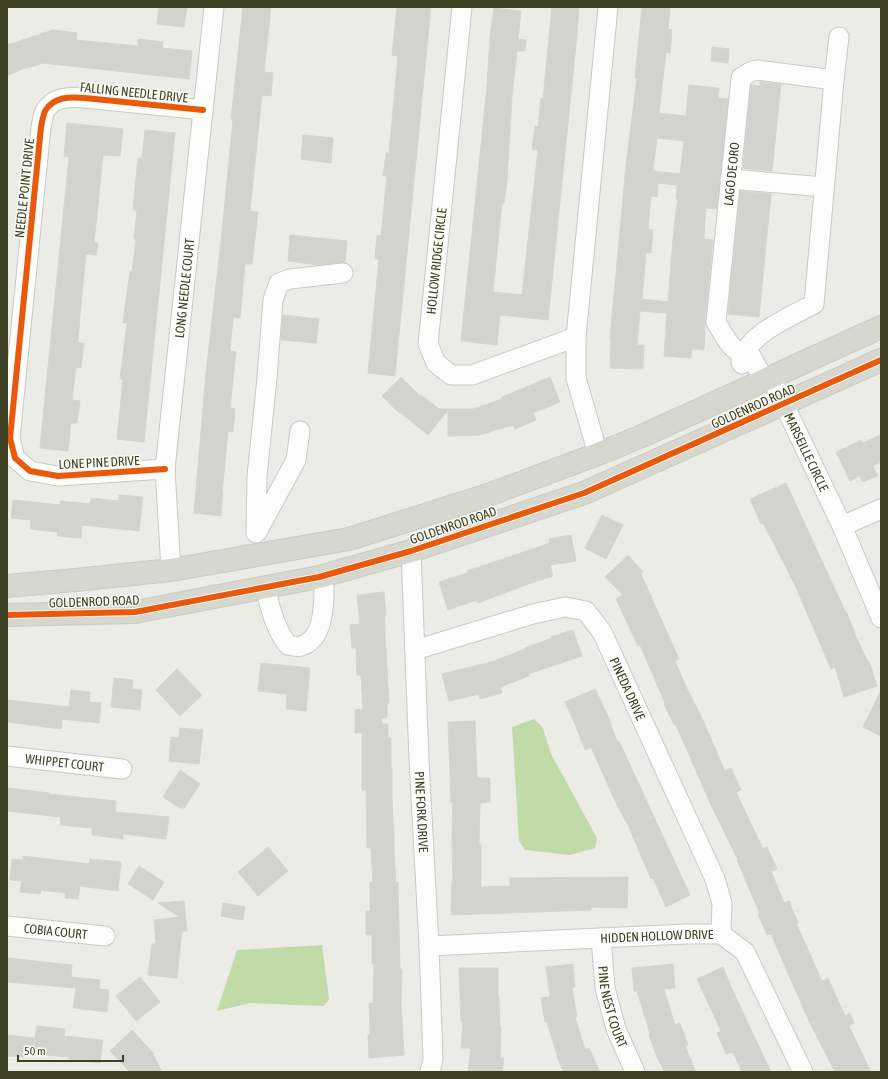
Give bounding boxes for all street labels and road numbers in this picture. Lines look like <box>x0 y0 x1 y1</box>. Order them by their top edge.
street label: FALLING NEEDLE DRIVE <box>79 79 189 106</box>
street label: NEEDLE POINT DRIVE <box>12 137 37 238</box>
street label: LAGO DE ORO <box>721 141 742 207</box>
street label: HOLLOW RIDGE CIRCLE <box>423 207 450 315</box>
street label: LONG NEEDLE COURT <box>172 237 197 339</box>
street label: GOLDENROD ROAD <box>709 381 798 432</box>
street label: MARSEILLE CIRCLE <box>781 410 832 494</box>
street label: LONE PINE DRIVE <box>58 453 140 472</box>
street label: GOLDENROD ROAD <box>408 504 498 547</box>
street label: GOLDENROD ROAD <box>48 592 140 611</box>
street label: PINEDA DRIVE <box>607 655 648 723</box>
street label: WHIPPET COURT <box>24 751 105 775</box>
street label: PINE FORK DRIVE <box>412 771 431 853</box>
street label: COBIA COURT <box>23 921 89 942</box>
street label: HIDDEN HOLLOW DRIVE <box>600 927 714 946</box>
street label: PINE NEST COURT <box>595 965 630 1050</box>

